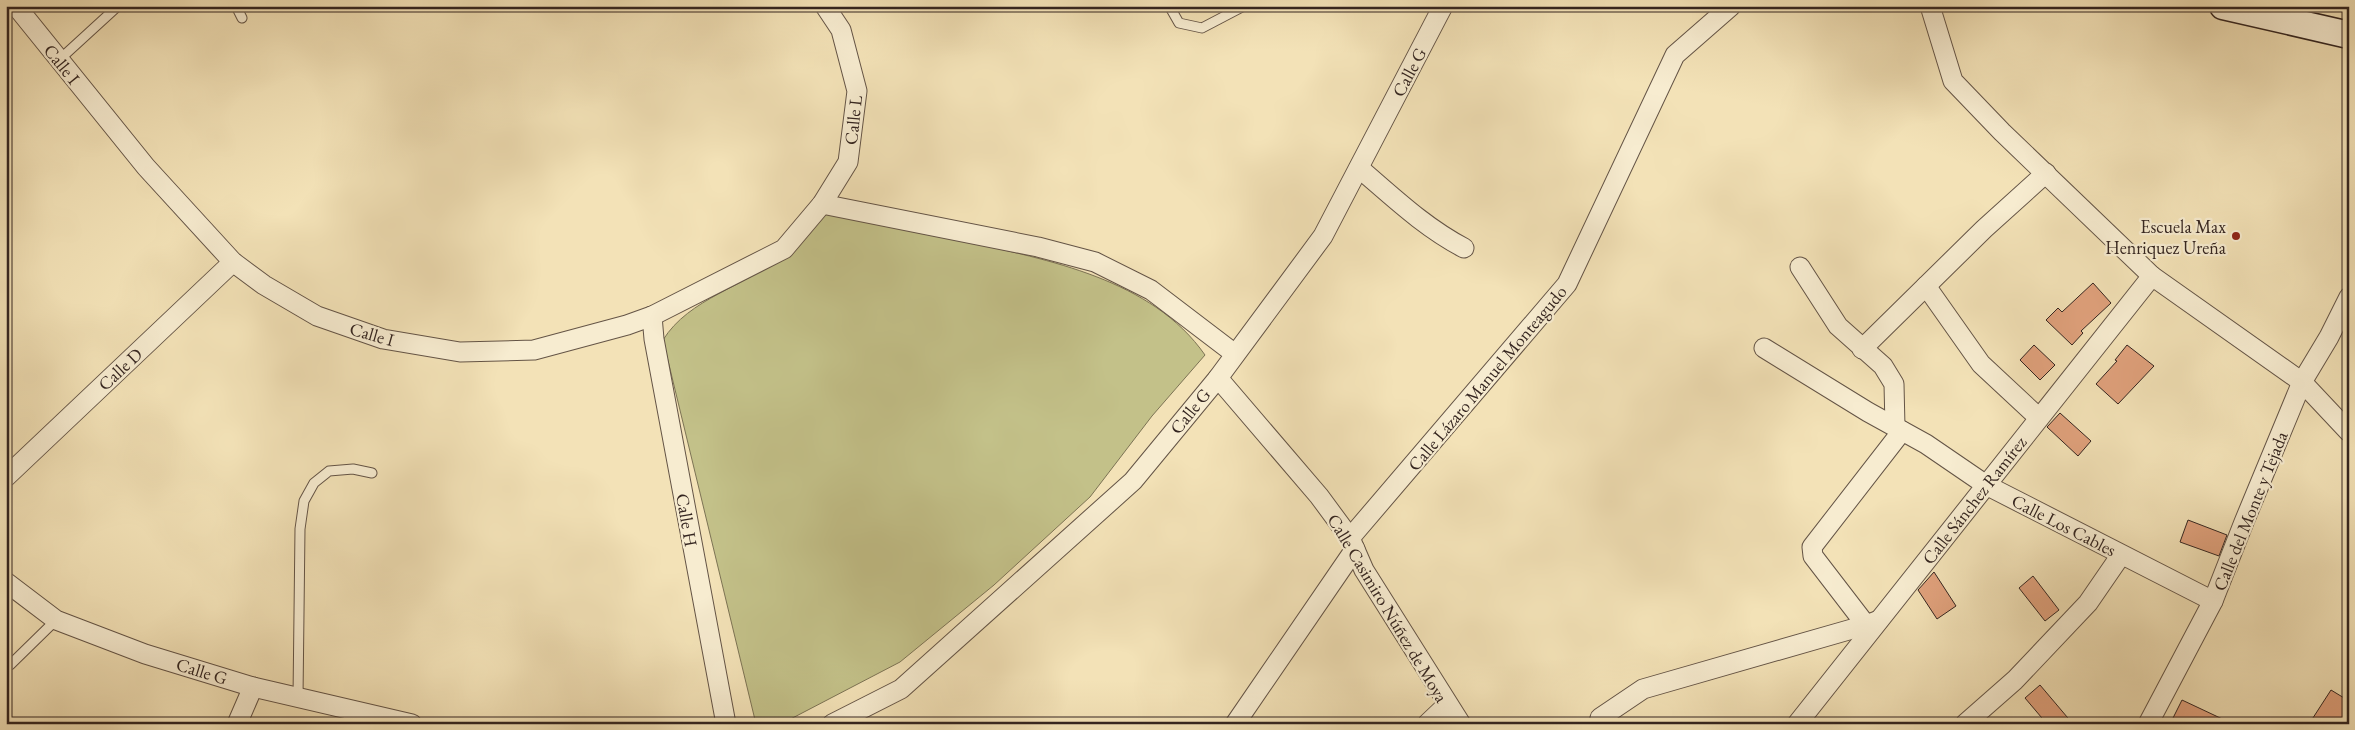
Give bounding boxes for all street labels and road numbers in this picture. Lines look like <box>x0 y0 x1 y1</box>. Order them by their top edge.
street label: Calle I <box>39 39 85 89</box>
street label: Calle G <box>1387 43 1431 101</box>
street label: Calle L <box>839 94 867 146</box>
street label: Calle Lázaro Manuel Monteagudo <box>1403 280 1572 476</box>
street label: Calle I <box>347 317 397 351</box>
street label: Calle D <box>93 343 147 395</box>
street label: Calle G <box>1165 383 1215 439</box>
street label: Calle del Monte y Tejada <box>2207 427 2293 594</box>
street label: Calle Sánchez Ramírez <box>1917 431 2031 569</box>
street label: Calle Los Cables <box>2008 489 2120 561</box>
street label: Calle H <box>671 492 703 548</box>
street label: Calle Casimiro Núñez de Moya <box>1323 510 1454 707</box>
street label: Calle G <box>174 652 230 690</box>

